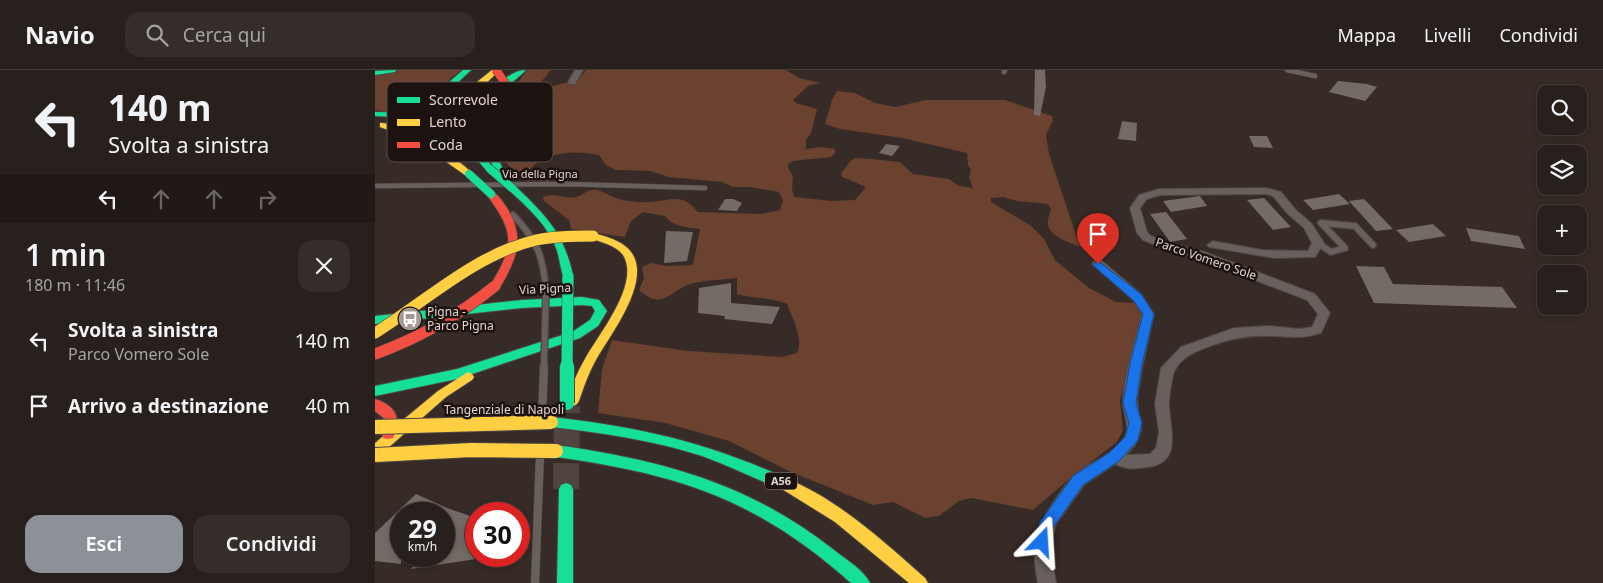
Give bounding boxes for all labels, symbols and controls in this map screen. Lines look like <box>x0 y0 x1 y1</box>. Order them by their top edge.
search box <box>125 12 475 57</box>
text: Navio <box>25 18 95 51</box>
icon: search <box>143 21 171 49</box>
text: Cerca qui <box>183 22 266 48</box>
text: Mappa <box>1337 23 1396 47</box>
text: Livelli <box>1424 23 1471 47</box>
text: Condividi <box>1499 23 1578 47</box>
legend <box>387 82 553 162</box>
text: 140 m <box>108 84 211 131</box>
map controls <box>1537 85 1587 315</box>
button: search <box>1537 85 1587 135</box>
icon: left <box>25 90 90 155</box>
text: Scorrevole <box>429 90 498 109</box>
text: Lento <box>429 112 466 131</box>
text: Svolta a sinistra <box>108 129 269 159</box>
text: Coda <box>429 135 463 154</box>
button: layers <box>1537 145 1587 195</box>
street label: Via della Pigna <box>502 166 578 181</box>
icon: left <box>94 185 122 213</box>
icon: ahead <box>147 185 175 213</box>
icon: ahead <box>200 185 228 213</box>
icon: right <box>253 185 281 213</box>
button: + <box>1537 205 1587 255</box>
pin <box>1077 213 1119 264</box>
icon: arrive <box>1084 220 1112 248</box>
street label: Parco Vomero Sole <box>1153 233 1259 284</box>
text: 1 min <box>25 234 106 275</box>
button: close <box>298 240 350 292</box>
button: − <box>1537 265 1587 315</box>
text: 180 m · 11:46 <box>25 274 125 296</box>
street label: Via Pigna <box>519 279 571 298</box>
place label: Pigna - Parco Pigna <box>427 303 494 334</box>
bus stop icon: Pigna - Parco Pigna <box>397 306 423 332</box>
text: Svolta a sinistra <box>68 317 218 343</box>
icon: left <box>25 327 53 355</box>
text: 140 m <box>295 328 350 354</box>
text: Parco Vomero Sole <box>68 343 209 365</box>
icon: arrive <box>25 392 53 420</box>
text: Arrivo a destinazione <box>68 393 269 419</box>
text: 40 m <box>306 393 350 419</box>
street label: Tangenziale di Napoli <box>444 401 564 418</box>
road number: A56 <box>765 472 797 490</box>
speed limit sign: 30 <box>465 502 530 567</box>
text: 29 <box>408 511 437 545</box>
button: Esci <box>25 515 183 573</box>
button: Condividi <box>193 515 350 573</box>
position arrow <box>1015 515 1067 567</box>
text: km/h <box>408 538 437 555</box>

